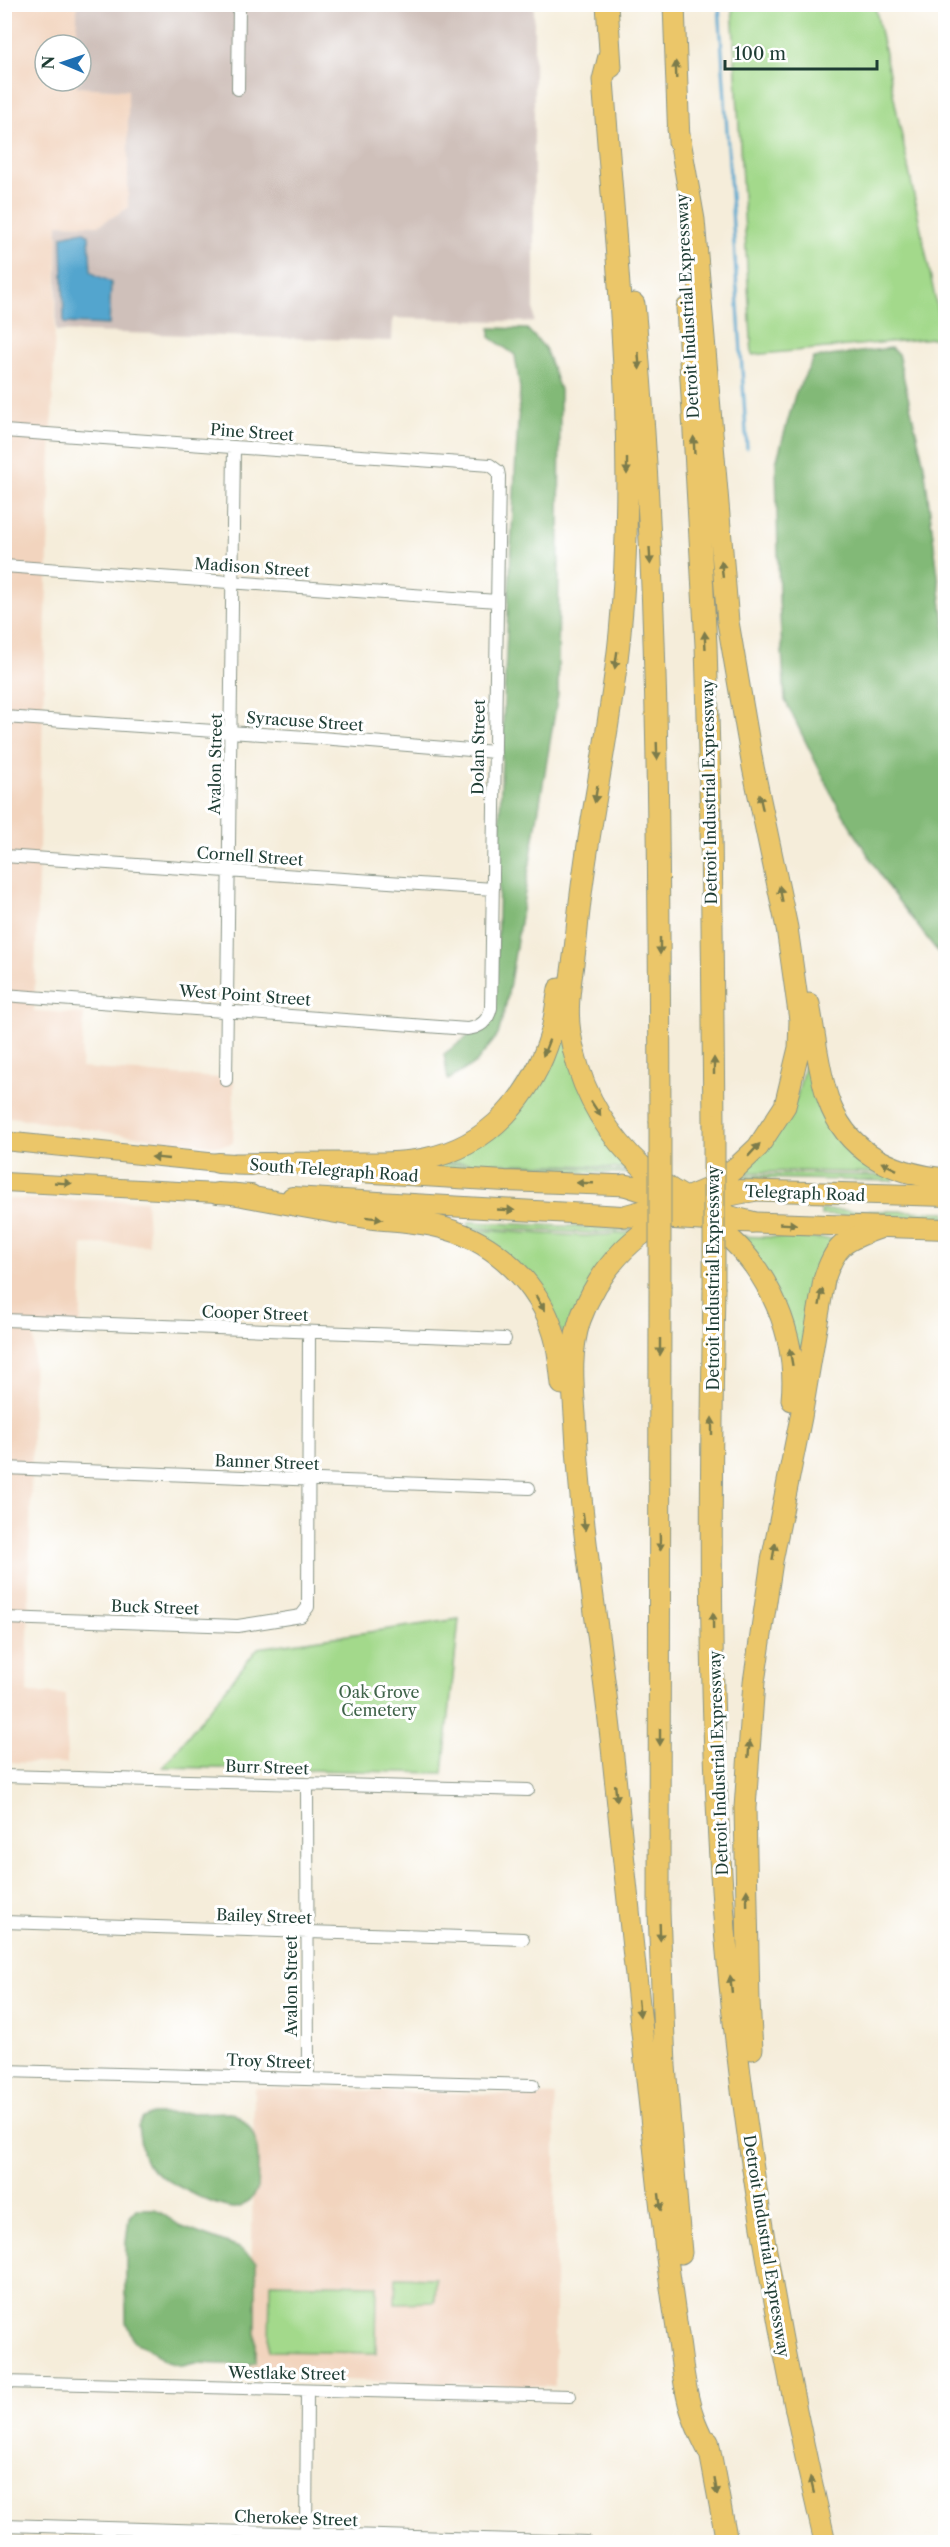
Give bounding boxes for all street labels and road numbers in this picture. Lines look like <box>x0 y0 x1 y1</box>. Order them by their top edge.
street label: Detroit Industrial Expressway <box>671 192 703 419</box>
street label: Pine Street <box>209 419 295 445</box>
street label: Madison Street <box>194 553 311 581</box>
street label: Detroit Industrial Expressway <box>697 678 721 905</box>
street label: Dolan Street <box>467 699 489 795</box>
street label: Syracuse Street <box>246 707 365 735</box>
street label: Avalon Street <box>204 713 226 816</box>
street label: Cornell Street <box>196 842 304 870</box>
street label: West Point Street <box>177 980 312 1010</box>
street label: South Telegraph Road <box>249 1154 419 1186</box>
street label: Detroit Industrial Expressway <box>703 1164 723 1391</box>
street label: Telegraph Road <box>745 1181 866 1205</box>
street label: Cooper Street <box>201 1301 309 1325</box>
street label: Banner Street <box>214 1450 320 1474</box>
street label: Buck Street <box>111 1595 200 1619</box>
street label: Detroit Industrial Expressway <box>704 1649 732 1876</box>
street label: Burr Street <box>225 1756 310 1778</box>
street label: Bailey Street <box>216 1904 313 1928</box>
street label: Avalon Street <box>281 1935 301 2038</box>
street label: Troy Street <box>226 2050 312 2072</box>
street label: Detroit Industrial Expressway <box>740 2133 795 2360</box>
street label: Westlake Street <box>227 2362 347 2384</box>
street label: Cherokee Street <box>234 2506 359 2530</box>

